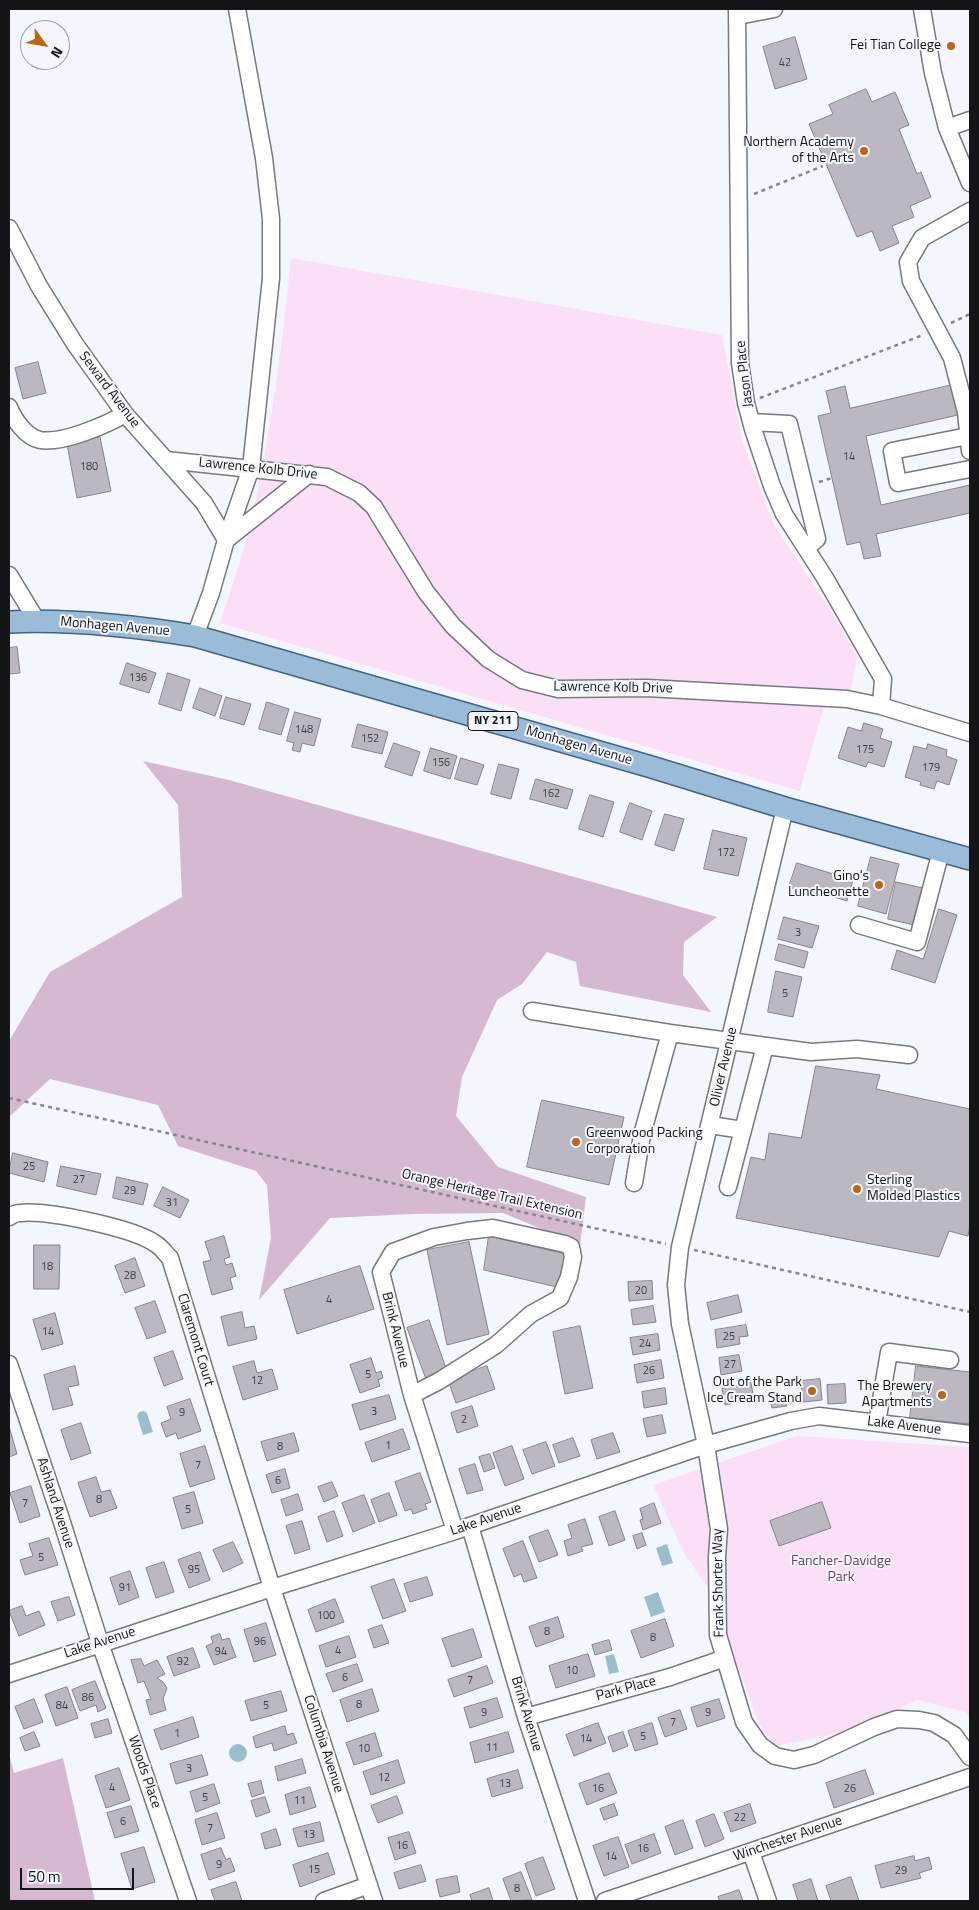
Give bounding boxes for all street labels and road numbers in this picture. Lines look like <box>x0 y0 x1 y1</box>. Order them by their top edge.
street label: Jason Place <box>733 340 757 408</box>
street label: Seward Avenue <box>75 349 143 431</box>
street label: Lawrence Kolb Drive <box>198 454 318 484</box>
street label: Monhagen Avenue <box>60 614 170 640</box>
street label: Lawrence Kolb Drive <box>553 679 673 697</box>
road number: NY 211 <box>468 711 518 730</box>
street label: Monhagen Avenue <box>524 723 634 769</box>
street label: Oliver Avenue <box>707 1026 741 1108</box>
street label: Orange Heritage Trail Extension <box>400 1166 584 1224</box>
street label: Brink Avenue <box>377 1290 413 1370</box>
street label: Claremont Court <box>173 1292 217 1388</box>
street label: Lake Avenue <box>866 1413 942 1439</box>
street label: Ashland Avenue <box>32 1456 78 1550</box>
street label: Lake Avenue <box>448 1500 524 1540</box>
street label: Frank Shorter Way <box>710 1528 728 1638</box>
street label: Lake Avenue <box>62 1624 138 1662</box>
street label: Park Place <box>594 1673 658 1705</box>
street label: Brink Avenue <box>507 1674 545 1754</box>
street label: Columbia Avenue <box>299 1693 347 1795</box>
street label: Woods Place <box>124 1734 164 1810</box>
street label: Winchester Avenue <box>731 1813 845 1865</box>

